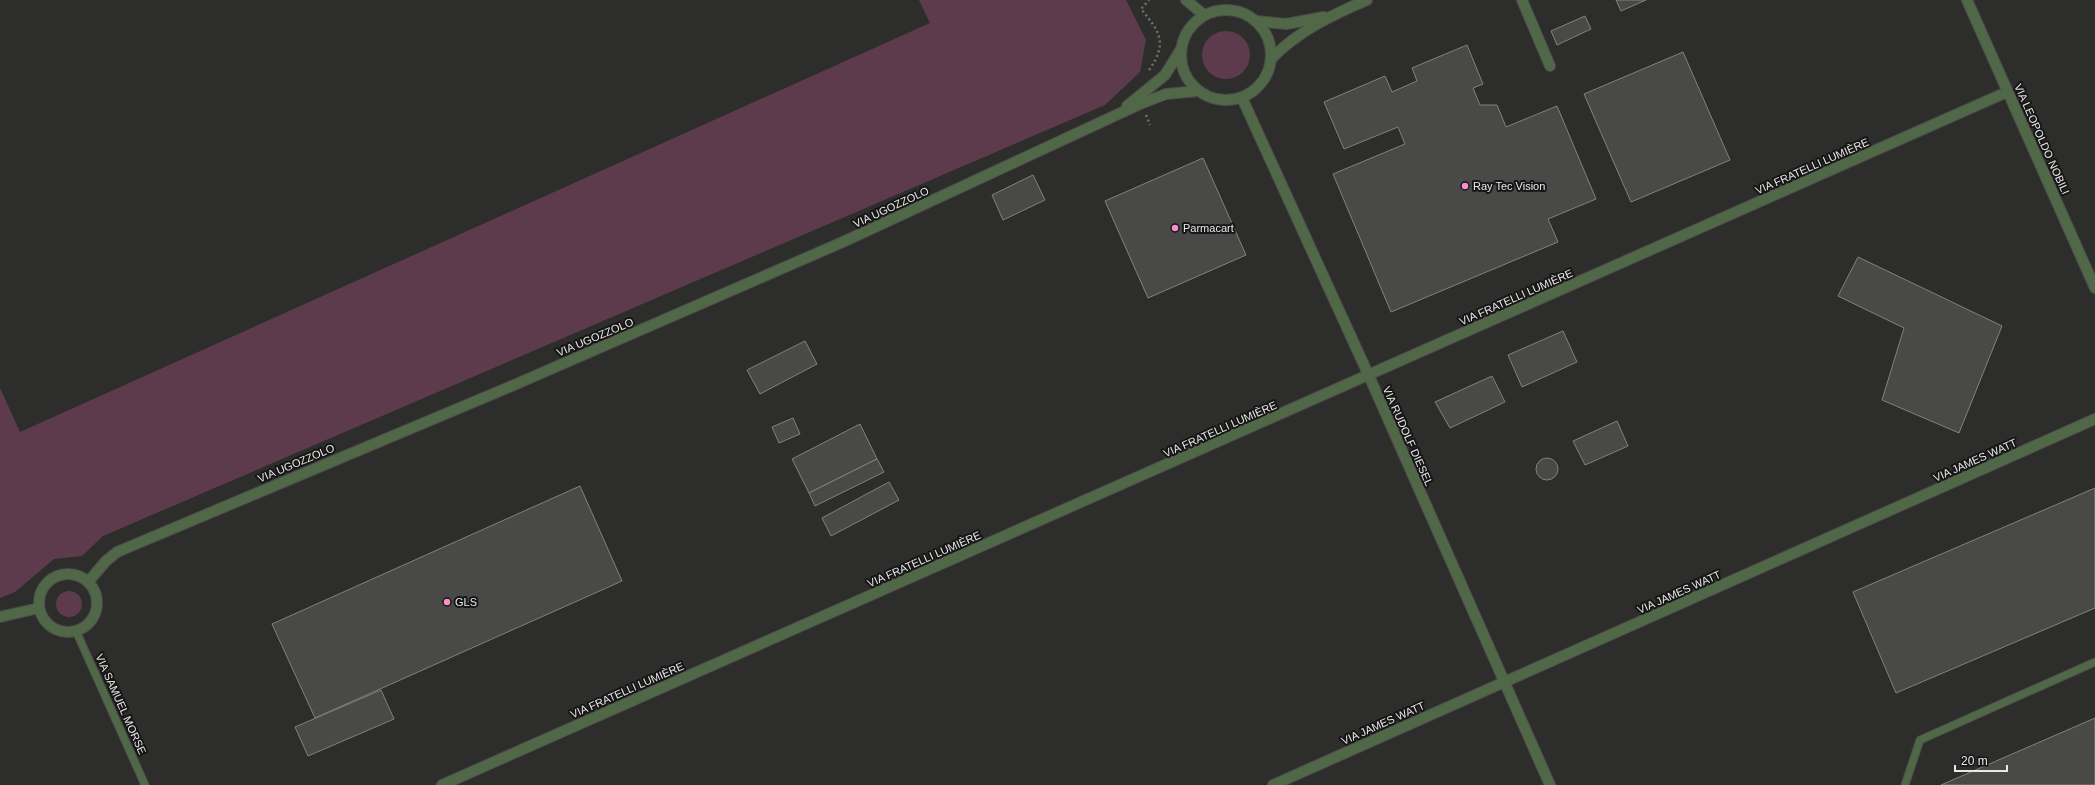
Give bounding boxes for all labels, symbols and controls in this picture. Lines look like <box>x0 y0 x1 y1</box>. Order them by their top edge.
street label: VIA LEOPOLDO NOBILI <box>2012 82 2072 196</box>
street label: VIA FRATELLI LUMIÈRE <box>1754 136 1870 196</box>
place label: Ray Tec Vision <box>1473 180 1545 192</box>
marker: Ray Tec Vision <box>1460 181 1470 191</box>
street label: VIA UGOZZOLO <box>851 184 931 230</box>
place label: Parmacart <box>1183 222 1234 234</box>
marker: Parmacart <box>1170 223 1180 233</box>
street label: VIA FRATELLI LUMIÈRE <box>1458 267 1574 327</box>
street label: VIA UGOZZOLO <box>555 315 635 359</box>
street label: VIA RUDOLF DIESEL <box>1381 384 1435 488</box>
street label: VIA FRATELLI LUMIÈRE <box>1162 399 1278 459</box>
street label: VIA JAMES WATT <box>1932 436 2019 484</box>
street label: VIA UGOZZOLO <box>256 441 336 485</box>
street label: VIA FRATELLI LUMIÈRE <box>866 529 982 589</box>
street label: VIA JAMES WATT <box>1636 568 1723 616</box>
place label: GLS <box>455 596 477 608</box>
marker: GLS <box>442 597 452 607</box>
street label: VIA SAMUEL MORSE <box>93 652 149 756</box>
street label: VIA FRATELLI LUMIÈRE <box>569 660 685 720</box>
street label: VIA JAMES WATT <box>1340 699 1427 747</box>
scale bar <box>1955 747 2007 773</box>
text: 20 m <box>1961 754 1988 768</box>

